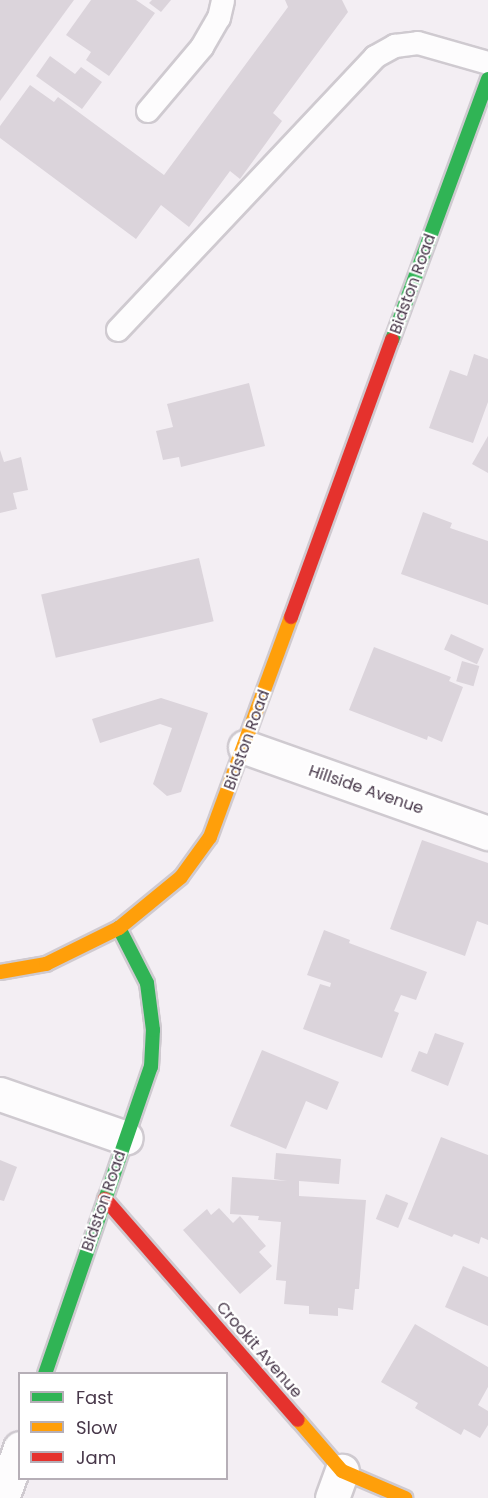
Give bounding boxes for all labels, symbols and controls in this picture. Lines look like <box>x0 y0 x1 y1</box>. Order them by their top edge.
street label: Bidston Road <box>386 231 440 337</box>
street label: Bidston Road <box>220 687 274 793</box>
street label: Hillside Avenue <box>306 761 426 819</box>
street label: Bidston Road <box>78 1148 130 1254</box>
street label: Crookit Avenue <box>212 1298 306 1402</box>
legend <box>18 1372 228 1480</box>
text: Fast <box>76 1385 113 1410</box>
text: Slow <box>76 1415 117 1440</box>
text: Jam <box>76 1445 116 1470</box>

